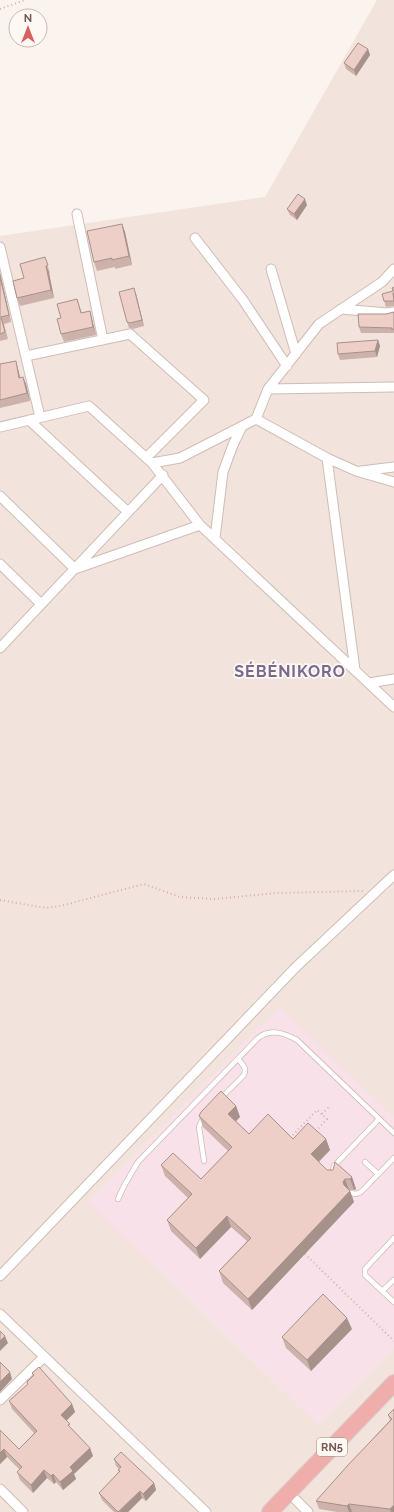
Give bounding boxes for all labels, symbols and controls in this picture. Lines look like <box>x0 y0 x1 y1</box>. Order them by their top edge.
north arrow <box>8 8 48 48</box>
text: N <box>24 12 32 25</box>
district label: SÉBÉNIKORO <box>234 661 346 681</box>
road number: RN5 <box>317 1438 347 1456</box>

